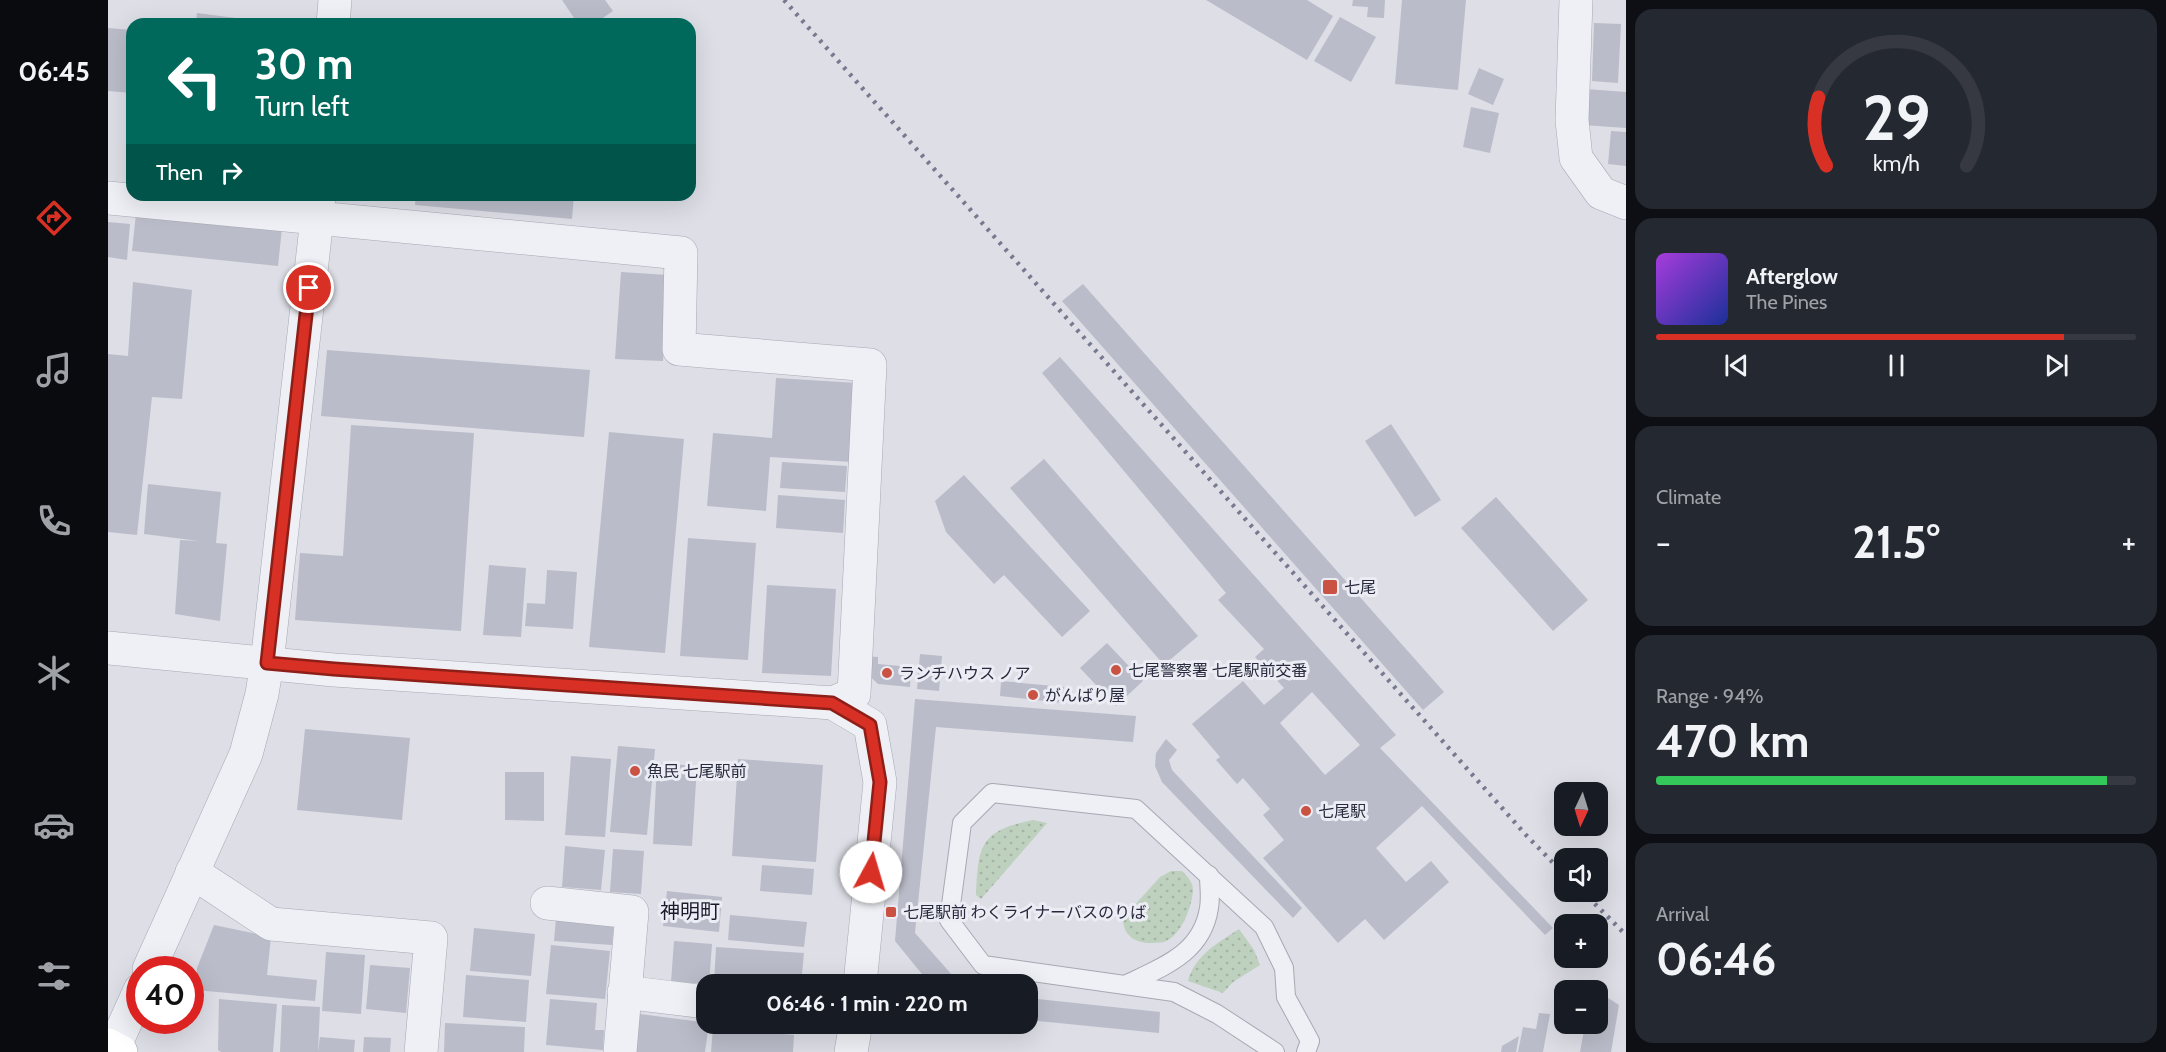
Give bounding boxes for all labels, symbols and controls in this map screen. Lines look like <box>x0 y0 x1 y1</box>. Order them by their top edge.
text: 30 m <box>255 38 353 90</box>
icon: left <box>156 42 234 120</box>
text: 06:45 <box>18 55 90 88</box>
text: 29 <box>1862 80 1930 156</box>
text: Turn left <box>255 90 349 123</box>
text: km/h <box>1873 150 1919 176</box>
icon: right <box>215 156 248 189</box>
text: Then <box>156 159 203 186</box>
icon: directions <box>33 197 75 239</box>
pin <box>283 262 334 313</box>
text: Afterglow <box>1746 263 1838 290</box>
icon: arrive <box>292 271 325 304</box>
text: The Pines <box>1746 290 1827 314</box>
icon: music <box>33 349 75 391</box>
icon: previous <box>1720 349 1753 382</box>
icon: pause <box>1880 349 1913 382</box>
icon: next <box>2040 349 2073 382</box>
text: Climate <box>1656 485 1721 509</box>
icon: phone <box>33 500 75 542</box>
text: 21.5° <box>1852 515 1940 569</box>
text: − <box>1656 522 1671 562</box>
text: + <box>2121 522 2136 562</box>
marker: 七尾 <box>1321 578 1339 596</box>
place label: 七尾 <box>1344 578 1376 597</box>
icon: climate <box>33 652 75 694</box>
place label: 七尾警察署 七尾駅前交番 <box>1128 661 1308 680</box>
marker: 七尾警察署 七尾駅前交番 <box>1109 663 1123 677</box>
place label: ランチハウス ノア <box>899 664 1031 683</box>
marker: ランチハウス ノア <box>880 666 894 680</box>
text: Range · 94% <box>1656 684 1764 708</box>
place label: がんばり屋 <box>1045 686 1125 705</box>
marker: がんばり屋 <box>1026 688 1040 702</box>
text: 470 km <box>1656 714 1809 768</box>
place label: 魚民 七尾駅前 <box>647 762 747 781</box>
marker: 魚民 七尾駅前 <box>628 764 642 778</box>
north arrow <box>1554 782 1608 836</box>
map controls <box>1554 782 1608 1034</box>
place label: 七尾駅 <box>1318 802 1366 821</box>
icon: car <box>33 804 75 846</box>
marker: 七尾駅 <box>1299 804 1313 818</box>
position arrow <box>839 840 903 904</box>
button: sound <box>1554 848 1608 902</box>
district label: 神明町 <box>660 899 720 923</box>
text: Arrival <box>1656 902 1709 926</box>
place label: 七尾駅前 わくライナーバスのりば <box>903 903 1146 922</box>
marker: 七尾駅前 わくライナーバスのりば <box>884 905 898 919</box>
button: + <box>1554 914 1608 968</box>
text: 06:46 <box>1656 932 1776 986</box>
icon: filters <box>33 955 75 997</box>
speed limit sign: 40 <box>126 956 204 1034</box>
button: − <box>1554 980 1608 1034</box>
text: 06:46 · 1 min · 220 m <box>766 990 968 1017</box>

